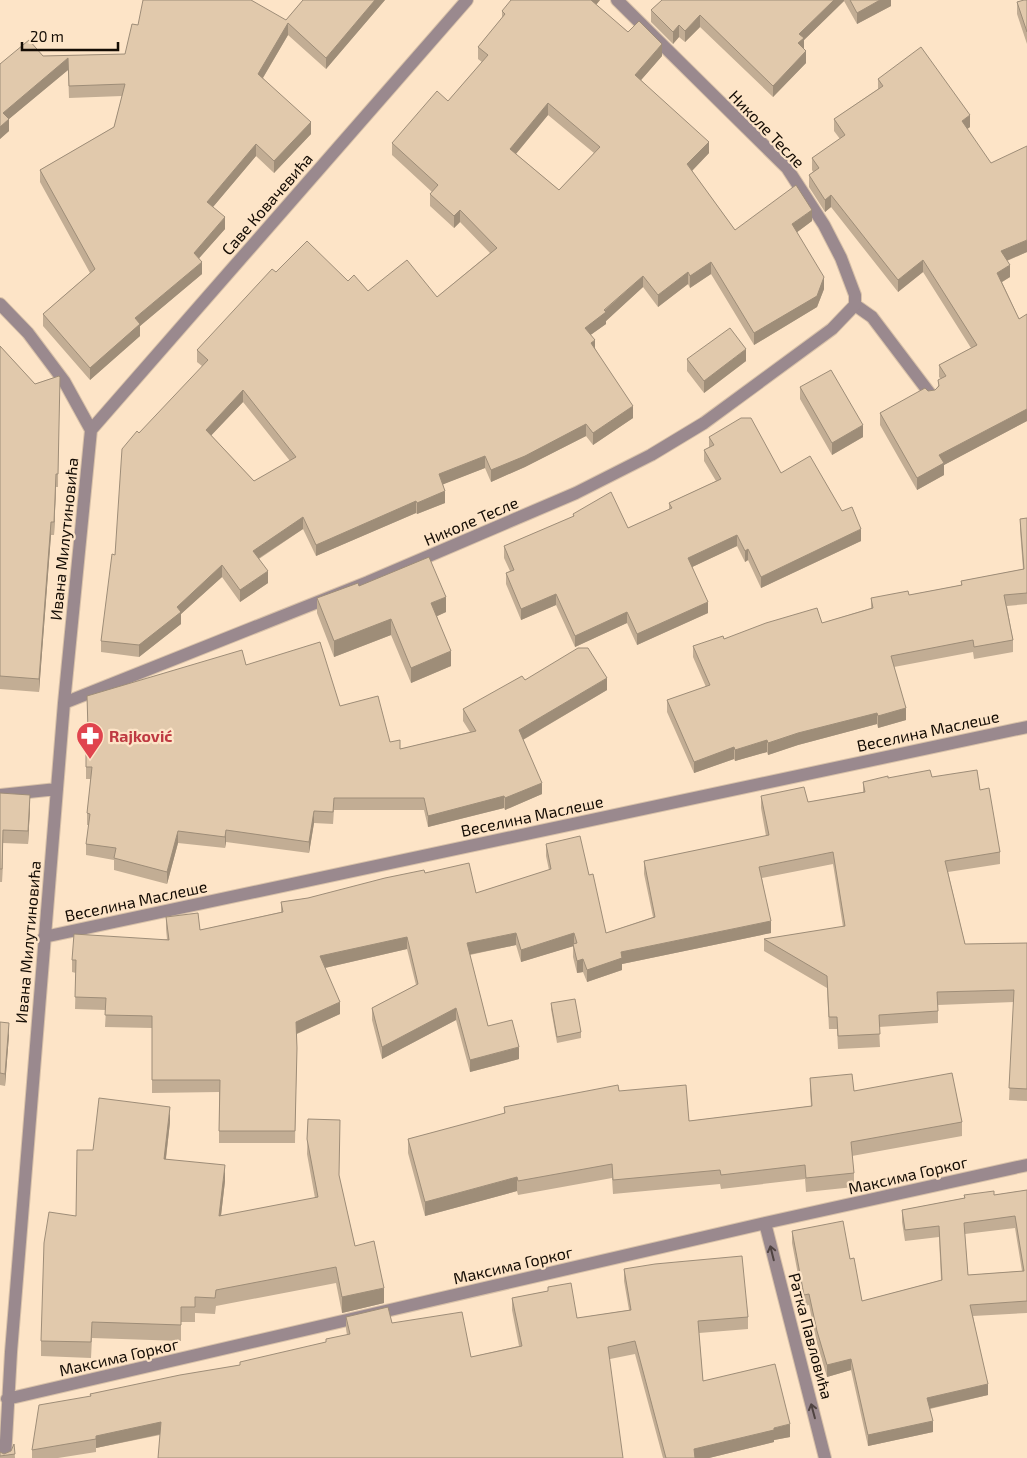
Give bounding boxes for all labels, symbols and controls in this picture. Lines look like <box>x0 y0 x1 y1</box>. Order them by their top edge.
scale bar <box>22 20 119 52</box>
text: 20 m <box>30 27 64 45</box>
street label: Николе Тесле <box>726 86 809 171</box>
street label: Саве Ковачевића <box>217 149 316 259</box>
street label: Ивана Милутиновића <box>46 457 82 621</box>
street label: Николе Тесле <box>421 492 521 549</box>
street label: Веселина Маслеше <box>855 706 1001 755</box>
pharmacy icon: Rajković <box>75 721 105 760</box>
place label: Rajković <box>109 726 172 745</box>
street label: Веселина Маслеше <box>459 791 605 840</box>
street label: Ивана Милутиновића <box>11 860 45 1024</box>
street label: Веселина Маслеше <box>63 876 209 925</box>
street label: Максима Горког <box>846 1151 970 1198</box>
street label: Максима Горког <box>451 1241 575 1288</box>
one-way arrow <box>767 1246 776 1262</box>
street label: Ратка Павловића <box>785 1271 837 1401</box>
street label: Максима Горког <box>57 1333 181 1380</box>
one-way arrow <box>808 1403 817 1419</box>

